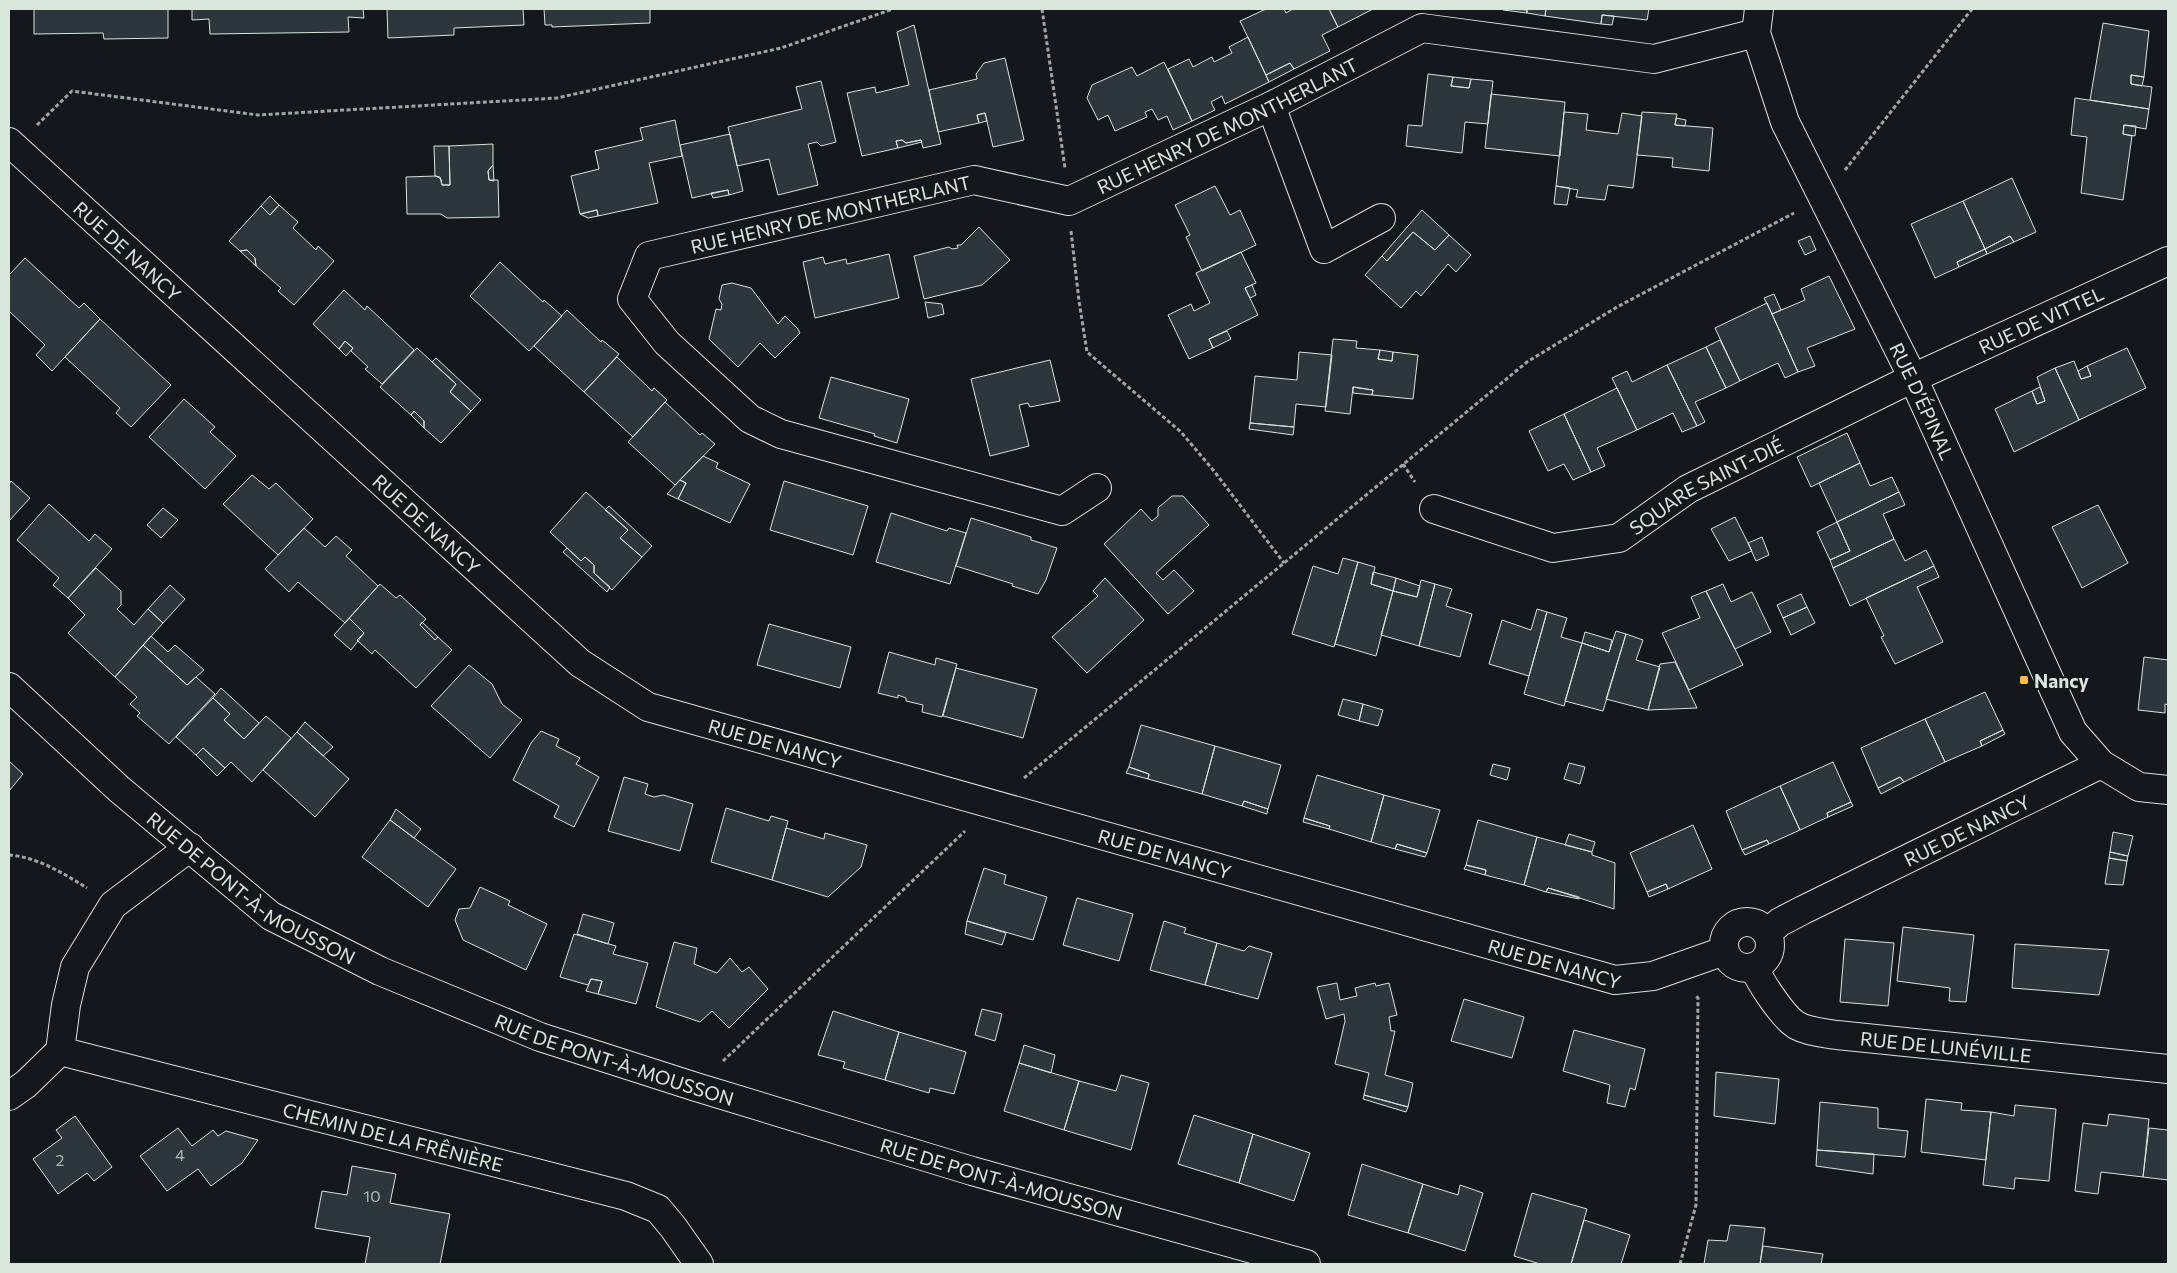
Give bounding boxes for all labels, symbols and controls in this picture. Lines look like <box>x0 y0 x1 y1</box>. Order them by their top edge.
street label: RUE HENRY DE MONTHERLANT <box>1093 52 1361 198</box>
street label: RUE HENRY DE MONTHERLANT <box>688 170 973 257</box>
street label: RUE DE NANCY <box>69 196 186 305</box>
street label: RUE DE VITTEL <box>1975 281 2107 358</box>
street label: RUE D’ÉPINAL <box>1886 339 1960 463</box>
street label: SQUARE SAINT-DIÉ <box>1624 432 1787 539</box>
street label: RUE DE NANCY <box>369 469 486 578</box>
place label: Nancy <box>2034 669 2089 692</box>
marker: Nancy <box>2018 674 2030 686</box>
street label: RUE DE NANCY <box>706 713 844 773</box>
street label: RUE DE NANCY <box>1900 789 2033 870</box>
street label: RUE DE PONT-À-MOUSSON <box>143 806 359 968</box>
street label: RUE DE NANCY <box>1096 823 1234 883</box>
street label: RUE DE NANCY <box>1485 933 1624 993</box>
street label: RUE DE PONT-À-MOUSSON <box>492 1008 737 1109</box>
street label: RUE DE LUNÉVILLE <box>1859 1026 2032 1066</box>
street label: CHEMIN DE LA FRÊNIÈRE <box>281 1097 506 1176</box>
street label: RUE DE PONT-À-MOUSSON <box>878 1132 1125 1224</box>
house number: 4 <box>175 1145 185 1164</box>
house number: 2 <box>56 1150 65 1169</box>
house number: 10 <box>363 1186 381 1205</box>

